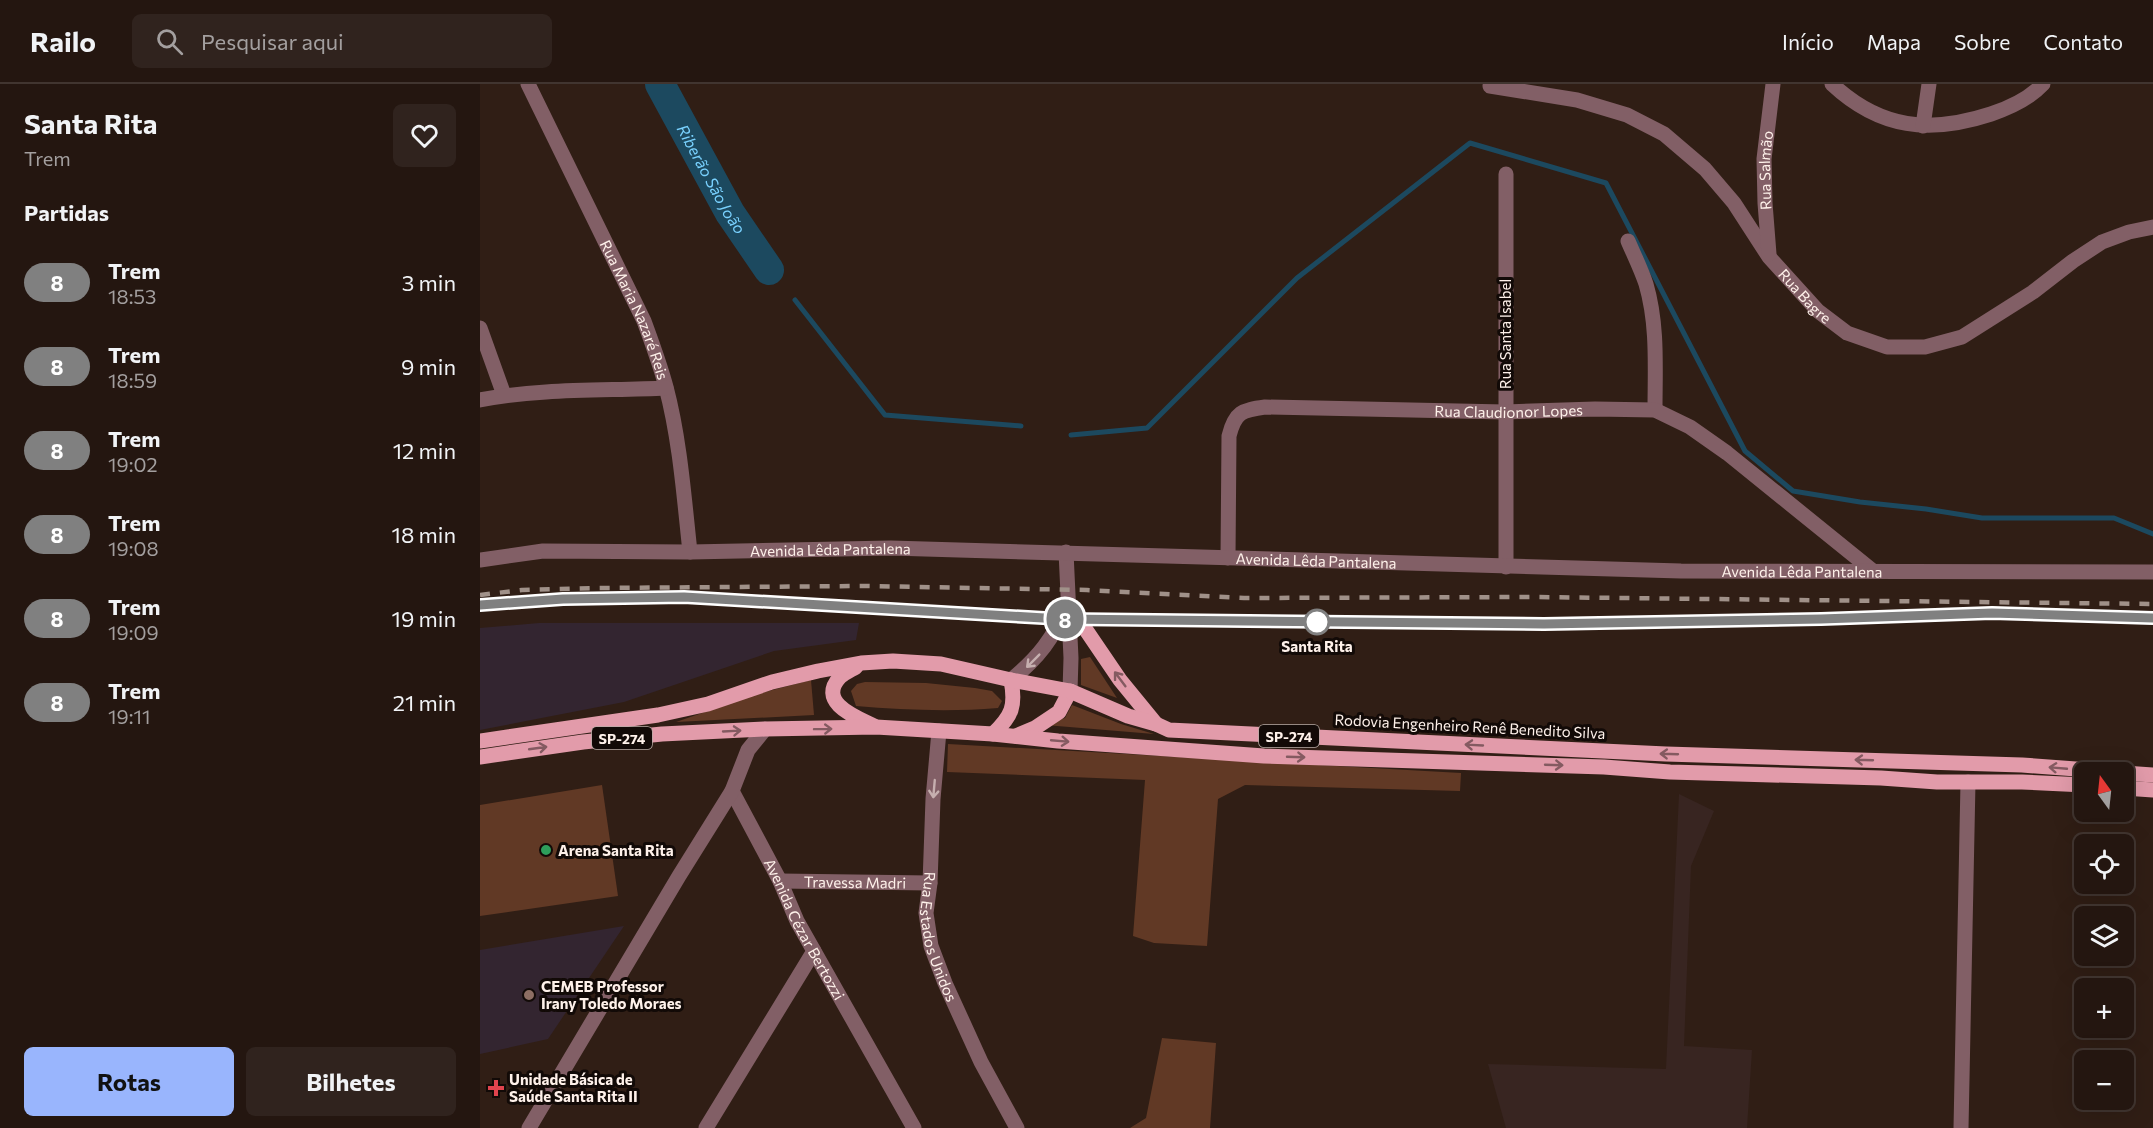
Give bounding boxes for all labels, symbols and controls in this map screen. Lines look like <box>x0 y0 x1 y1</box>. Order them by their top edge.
search box <box>132 14 552 68</box>
text: Railo <box>30 24 96 58</box>
icon: search <box>153 25 186 58</box>
text: Pesquisar aqui <box>201 28 344 55</box>
text: Início <box>1782 29 1834 54</box>
text: Mapa <box>1867 29 1921 54</box>
text: Sobre <box>1954 29 2010 54</box>
text: Contato <box>2043 29 2123 54</box>
button: heart <box>393 104 456 167</box>
text: Santa Rita <box>24 106 157 140</box>
water label: Riberão São João <box>674 121 750 237</box>
street label: Rua Salmão <box>1755 130 1776 211</box>
text: Trem <box>24 146 71 170</box>
text: Partidas <box>24 199 109 226</box>
street label: Rua Maria Nazaré Reis <box>597 237 673 382</box>
text: Trem <box>108 257 160 284</box>
street label: Rua Bagre <box>1775 265 1835 327</box>
text: 3 min <box>402 269 456 296</box>
text: 8 <box>51 270 64 295</box>
street label: Rua Santa Isabel <box>1496 279 1514 389</box>
text: 18:53 <box>108 284 156 308</box>
text: Trem <box>108 341 160 368</box>
text: 9 min <box>401 353 456 380</box>
text: 8 <box>51 354 64 379</box>
text: 18:59 <box>108 368 157 392</box>
street label: Rua Claudionor Lopes <box>1434 400 1583 421</box>
text: Trem <box>108 425 160 452</box>
text: 12 min <box>393 437 456 464</box>
text: 8 <box>51 438 64 463</box>
text: 19:02 <box>108 452 158 476</box>
text: Trem <box>108 509 160 536</box>
text: 18 min <box>392 521 456 548</box>
text: 8 <box>51 522 64 547</box>
text: 19:08 <box>108 536 159 560</box>
street label: Avenida Lêda Pantalena <box>750 539 911 560</box>
street label: Avenida Lêda Pantalena <box>1235 549 1397 572</box>
street label: Avenida Lêda Pantalena <box>1721 562 1883 580</box>
text: Trem <box>108 593 160 620</box>
line badge: 8 <box>1046 600 1084 638</box>
text: 19 min <box>392 605 456 632</box>
text: 8 <box>51 606 64 631</box>
text: 8 <box>1059 607 1072 632</box>
marker: Santa Rita <box>1304 609 1330 635</box>
text: 19:09 <box>108 620 159 644</box>
place label: Santa Rita <box>1281 637 1353 655</box>
one-way arrow <box>1026 653 1041 668</box>
one-way arrow <box>1113 671 1126 687</box>
text: Trem <box>108 677 160 704</box>
text: 21 min <box>393 689 456 716</box>
text: 8 <box>51 690 64 715</box>
text: 19:11 <box>108 704 151 728</box>
street label: Rodovia Engenheiro Renê Benedito Silva <box>1334 710 1606 742</box>
one-way arrow <box>813 723 833 734</box>
one-way arrow <box>721 725 741 736</box>
road number: SP-274 <box>1259 725 1319 747</box>
road number: SP-274 <box>592 727 652 749</box>
one-way arrow <box>1049 736 1069 747</box>
one-way arrow <box>1464 739 1484 750</box>
one-way arrow <box>527 743 547 754</box>
one-way arrow <box>1659 749 1679 760</box>
one-way arrow <box>1286 751 1306 762</box>
one-way arrow <box>1854 754 1874 766</box>
one-way arrow <box>1544 760 1564 771</box>
one-way arrow <box>2049 762 2069 773</box>
north arrow <box>2074 762 2134 822</box>
map controls <box>2074 762 2134 1110</box>
one-way arrow <box>928 778 939 798</box>
button: locate <box>2074 834 2134 894</box>
place label: Arena Santa Rita <box>558 841 674 859</box>
marker: Arena Santa Rita <box>539 843 553 857</box>
street label: Avenida Cézar Bertozzi <box>761 855 849 1003</box>
street label: Travessa Madri <box>804 872 906 892</box>
street label: Rua Estados Unidos <box>917 872 961 1004</box>
button: layers <box>2074 906 2134 966</box>
place label: CEMEB Professor Irany Toledo Moraes <box>541 977 682 1012</box>
button: + <box>2074 978 2134 1038</box>
marker: CEMEB Professor Irany Toledo Moraes <box>522 988 536 1002</box>
button: Rotas <box>24 1047 234 1116</box>
button: Bilhetes <box>246 1047 456 1116</box>
button: − <box>2074 1050 2134 1110</box>
place label: Unidade Básica de Saúde Santa Rita II <box>509 1070 638 1105</box>
marker: Unidade Básica de Saúde Santa Rita II <box>487 1079 505 1097</box>

